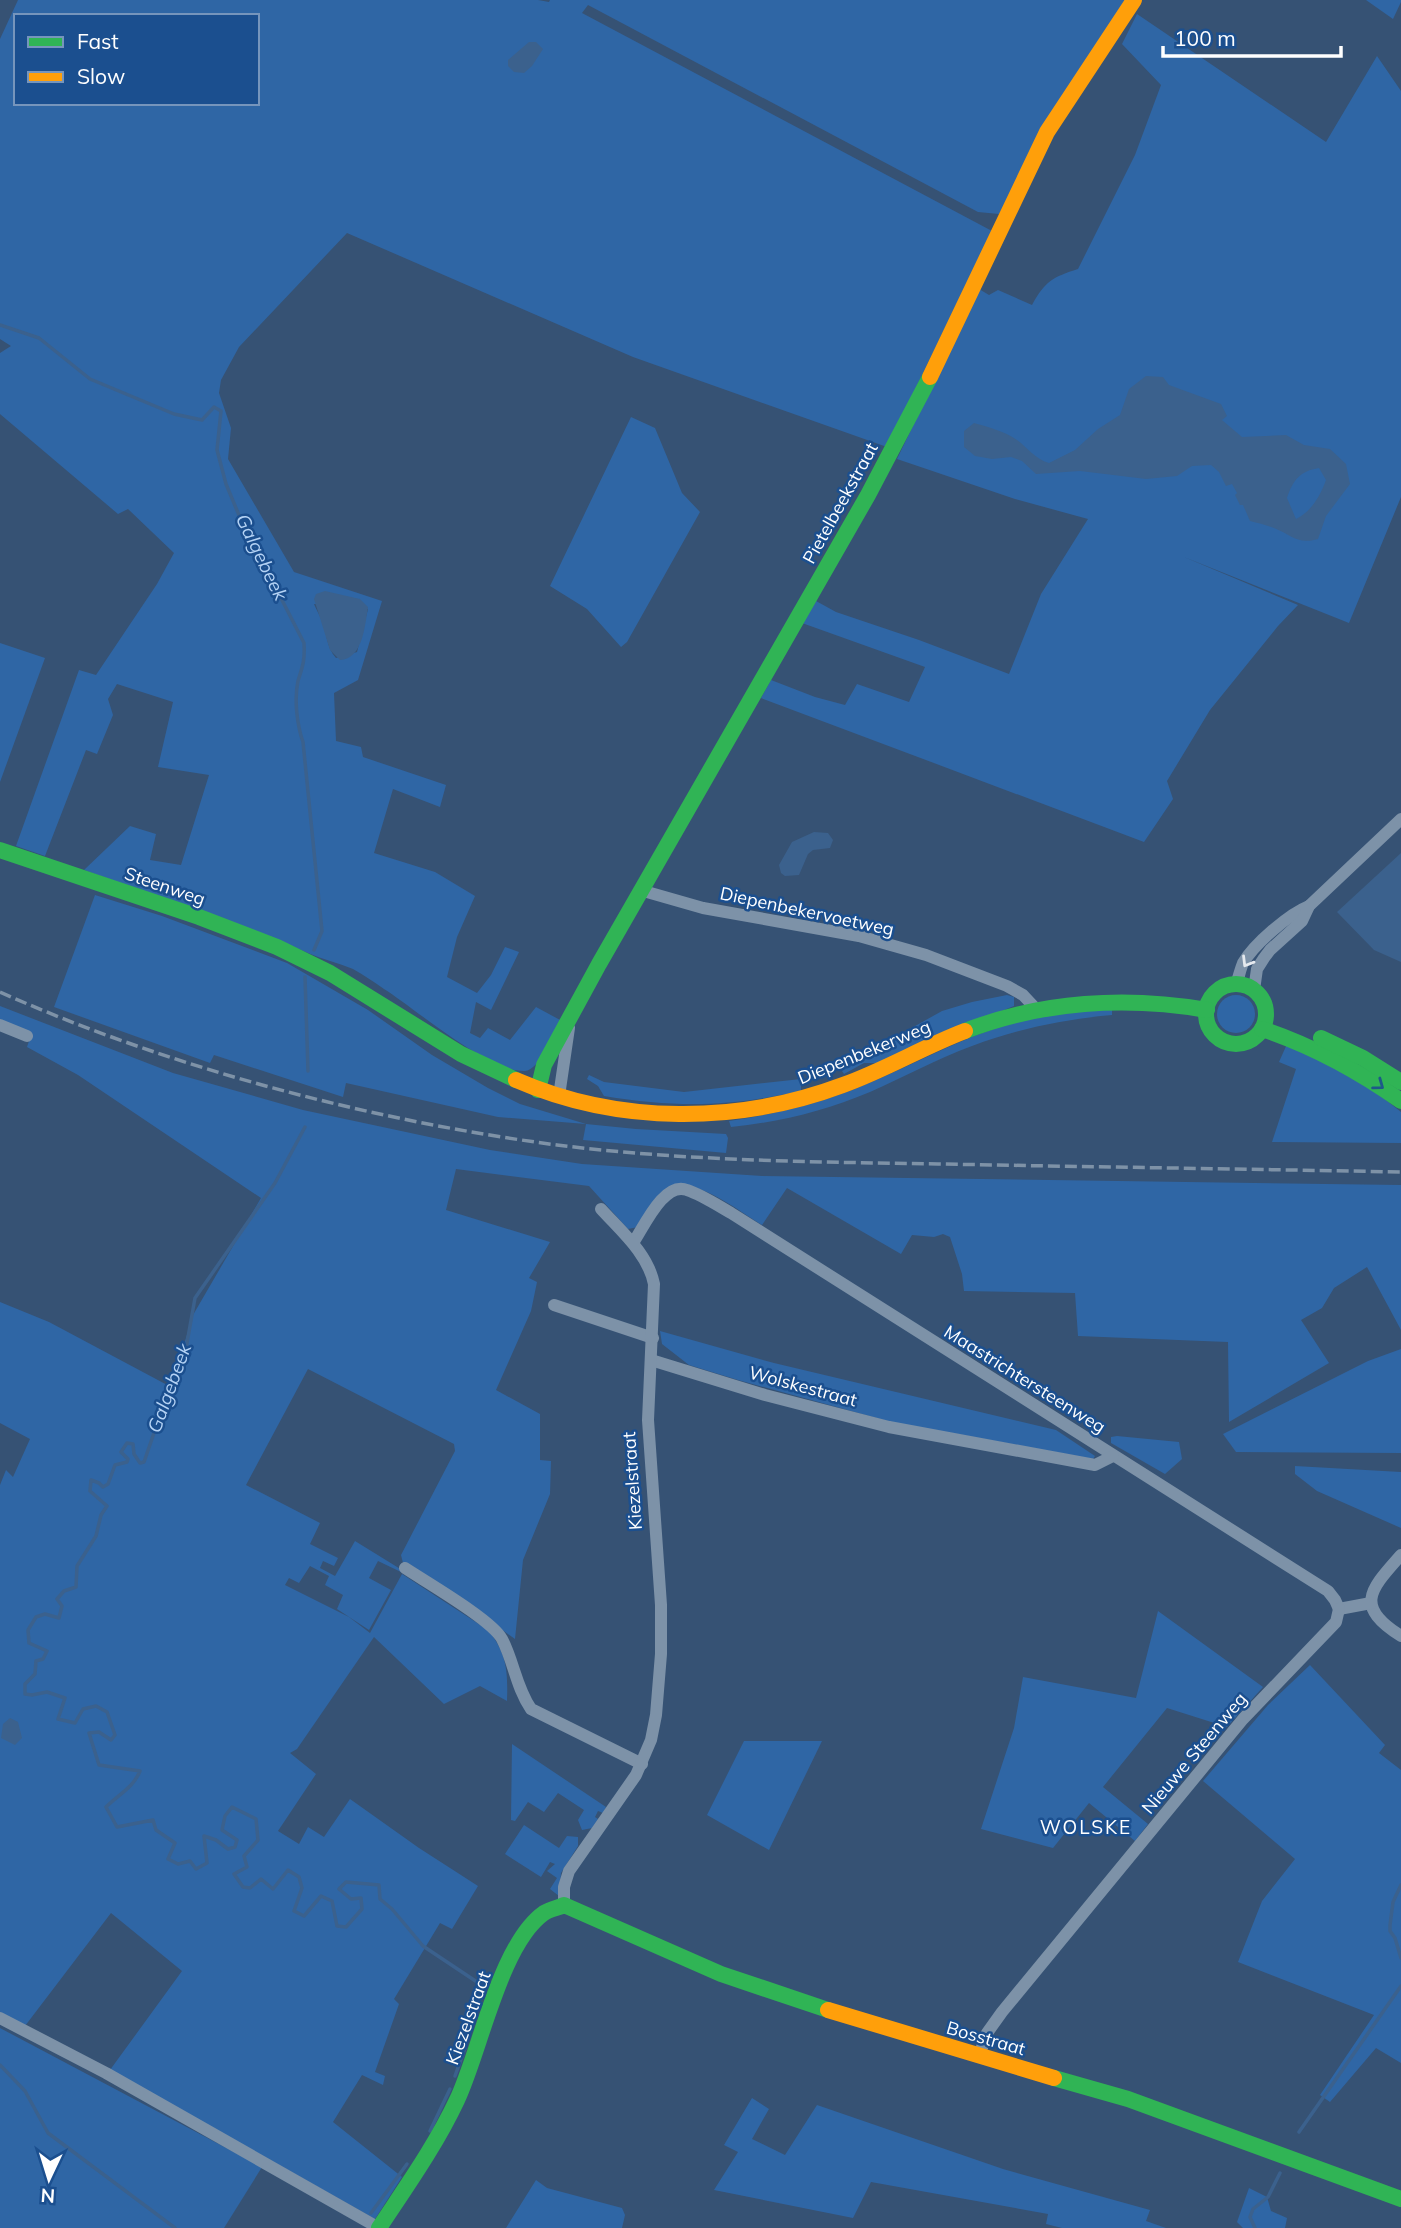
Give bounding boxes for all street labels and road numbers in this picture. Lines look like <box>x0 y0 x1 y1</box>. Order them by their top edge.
street label: Pietelbeekstraat <box>797 438 883 568</box>
street label: Steenweg <box>122 862 208 910</box>
street label: Diepenbekervoetweg <box>718 881 896 941</box>
street label: Diepenbekerweg <box>794 1015 934 1089</box>
street label: Maastrichtersteenweg <box>940 1320 1110 1438</box>
street label: Wolskestraat <box>747 1361 859 1411</box>
street label: Kiezelstraat <box>617 1431 647 1531</box>
street label: Nieuwe Steenweg <box>1136 1688 1252 1818</box>
street label: Kiezelstraat <box>440 1968 496 2068</box>
street label: Bosstraat <box>944 2016 1028 2060</box>

